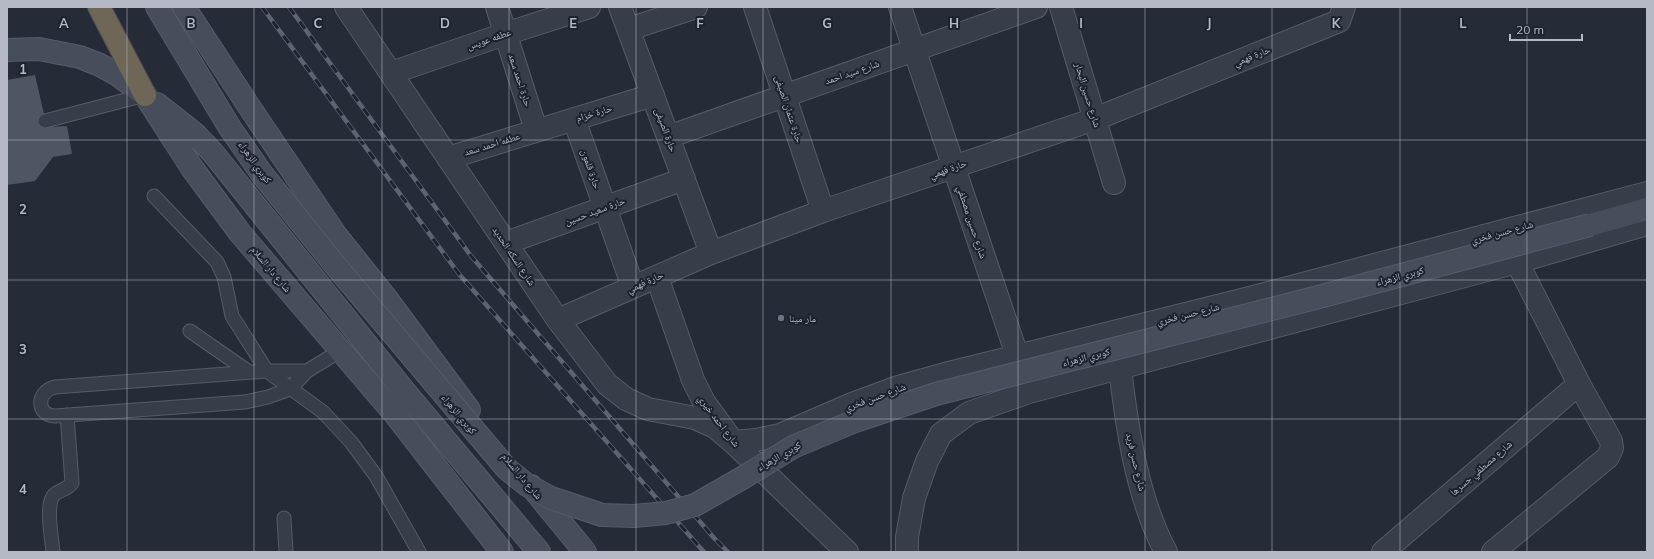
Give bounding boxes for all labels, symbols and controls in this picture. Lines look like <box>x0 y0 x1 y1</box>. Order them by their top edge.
text: A <box>59 15 69 31</box>
text: B <box>187 15 196 31</box>
text: C <box>314 15 323 31</box>
text: D <box>440 15 450 31</box>
text: E <box>569 15 577 31</box>
text: F <box>696 15 704 31</box>
text: G <box>822 15 832 31</box>
text: H <box>949 15 959 31</box>
text: I <box>1079 15 1083 31</box>
text: J <box>1207 15 1211 31</box>
text: K <box>1332 15 1342 31</box>
text: L <box>1459 15 1467 31</box>
scale bar <box>1510 16 1582 42</box>
text: 20 m <box>1516 22 1544 37</box>
street label: عطفه عويس <box>465 25 513 53</box>
street label: حارة فهمي <box>1232 43 1273 71</box>
street label: حارة احمد سعد <box>505 52 535 109</box>
street label: شارع سيد احمد <box>823 56 881 87</box>
street label: شارع حسين البحار <box>1072 60 1104 129</box>
text: 1 <box>19 61 27 77</box>
street label: حارة عثمان الصيفى <box>772 74 806 145</box>
street label: حارة خزام <box>574 101 615 126</box>
street label: حارة الصيفى <box>652 106 680 154</box>
street label: عطفه احمد سعد <box>462 129 522 159</box>
street label: كوبري الزهراء <box>234 138 275 186</box>
street label: حارة قلمون <box>578 148 604 191</box>
street label: حارة فهمي <box>928 156 969 183</box>
street label: شارع حسين مصطفي <box>953 184 990 261</box>
street label: حارة سعيد حسين <box>563 194 628 228</box>
text: 2 <box>19 201 27 217</box>
street label: شارع حسن فخري <box>1469 217 1535 248</box>
street label: شارع السكه الحديد <box>489 224 539 288</box>
street label: شارع دار السلام <box>247 243 294 296</box>
street label: كوبري الزهراء <box>1375 263 1426 290</box>
street label: حارة فهمي <box>625 268 666 297</box>
street label: شارع حسن فخري <box>1155 300 1221 330</box>
place label: مار مينا <box>789 312 817 325</box>
marker: مار مينا <box>776 313 786 323</box>
text: 3 <box>19 341 27 357</box>
street label: كوبري الزهراء <box>1061 345 1112 371</box>
street label: شارع حسن فخري <box>843 380 908 416</box>
street label: كوبري الزهراء <box>437 391 480 438</box>
street label: شارع احمد خيري <box>694 392 743 451</box>
street label: شارع حسن فريد <box>1123 432 1149 493</box>
street label: شارع مصطفي جسرها <box>1447 437 1516 500</box>
street label: كوبري الزهراء <box>755 438 804 475</box>
street label: شارع دار السلام <box>498 450 545 503</box>
text: 4 <box>19 481 27 497</box>

